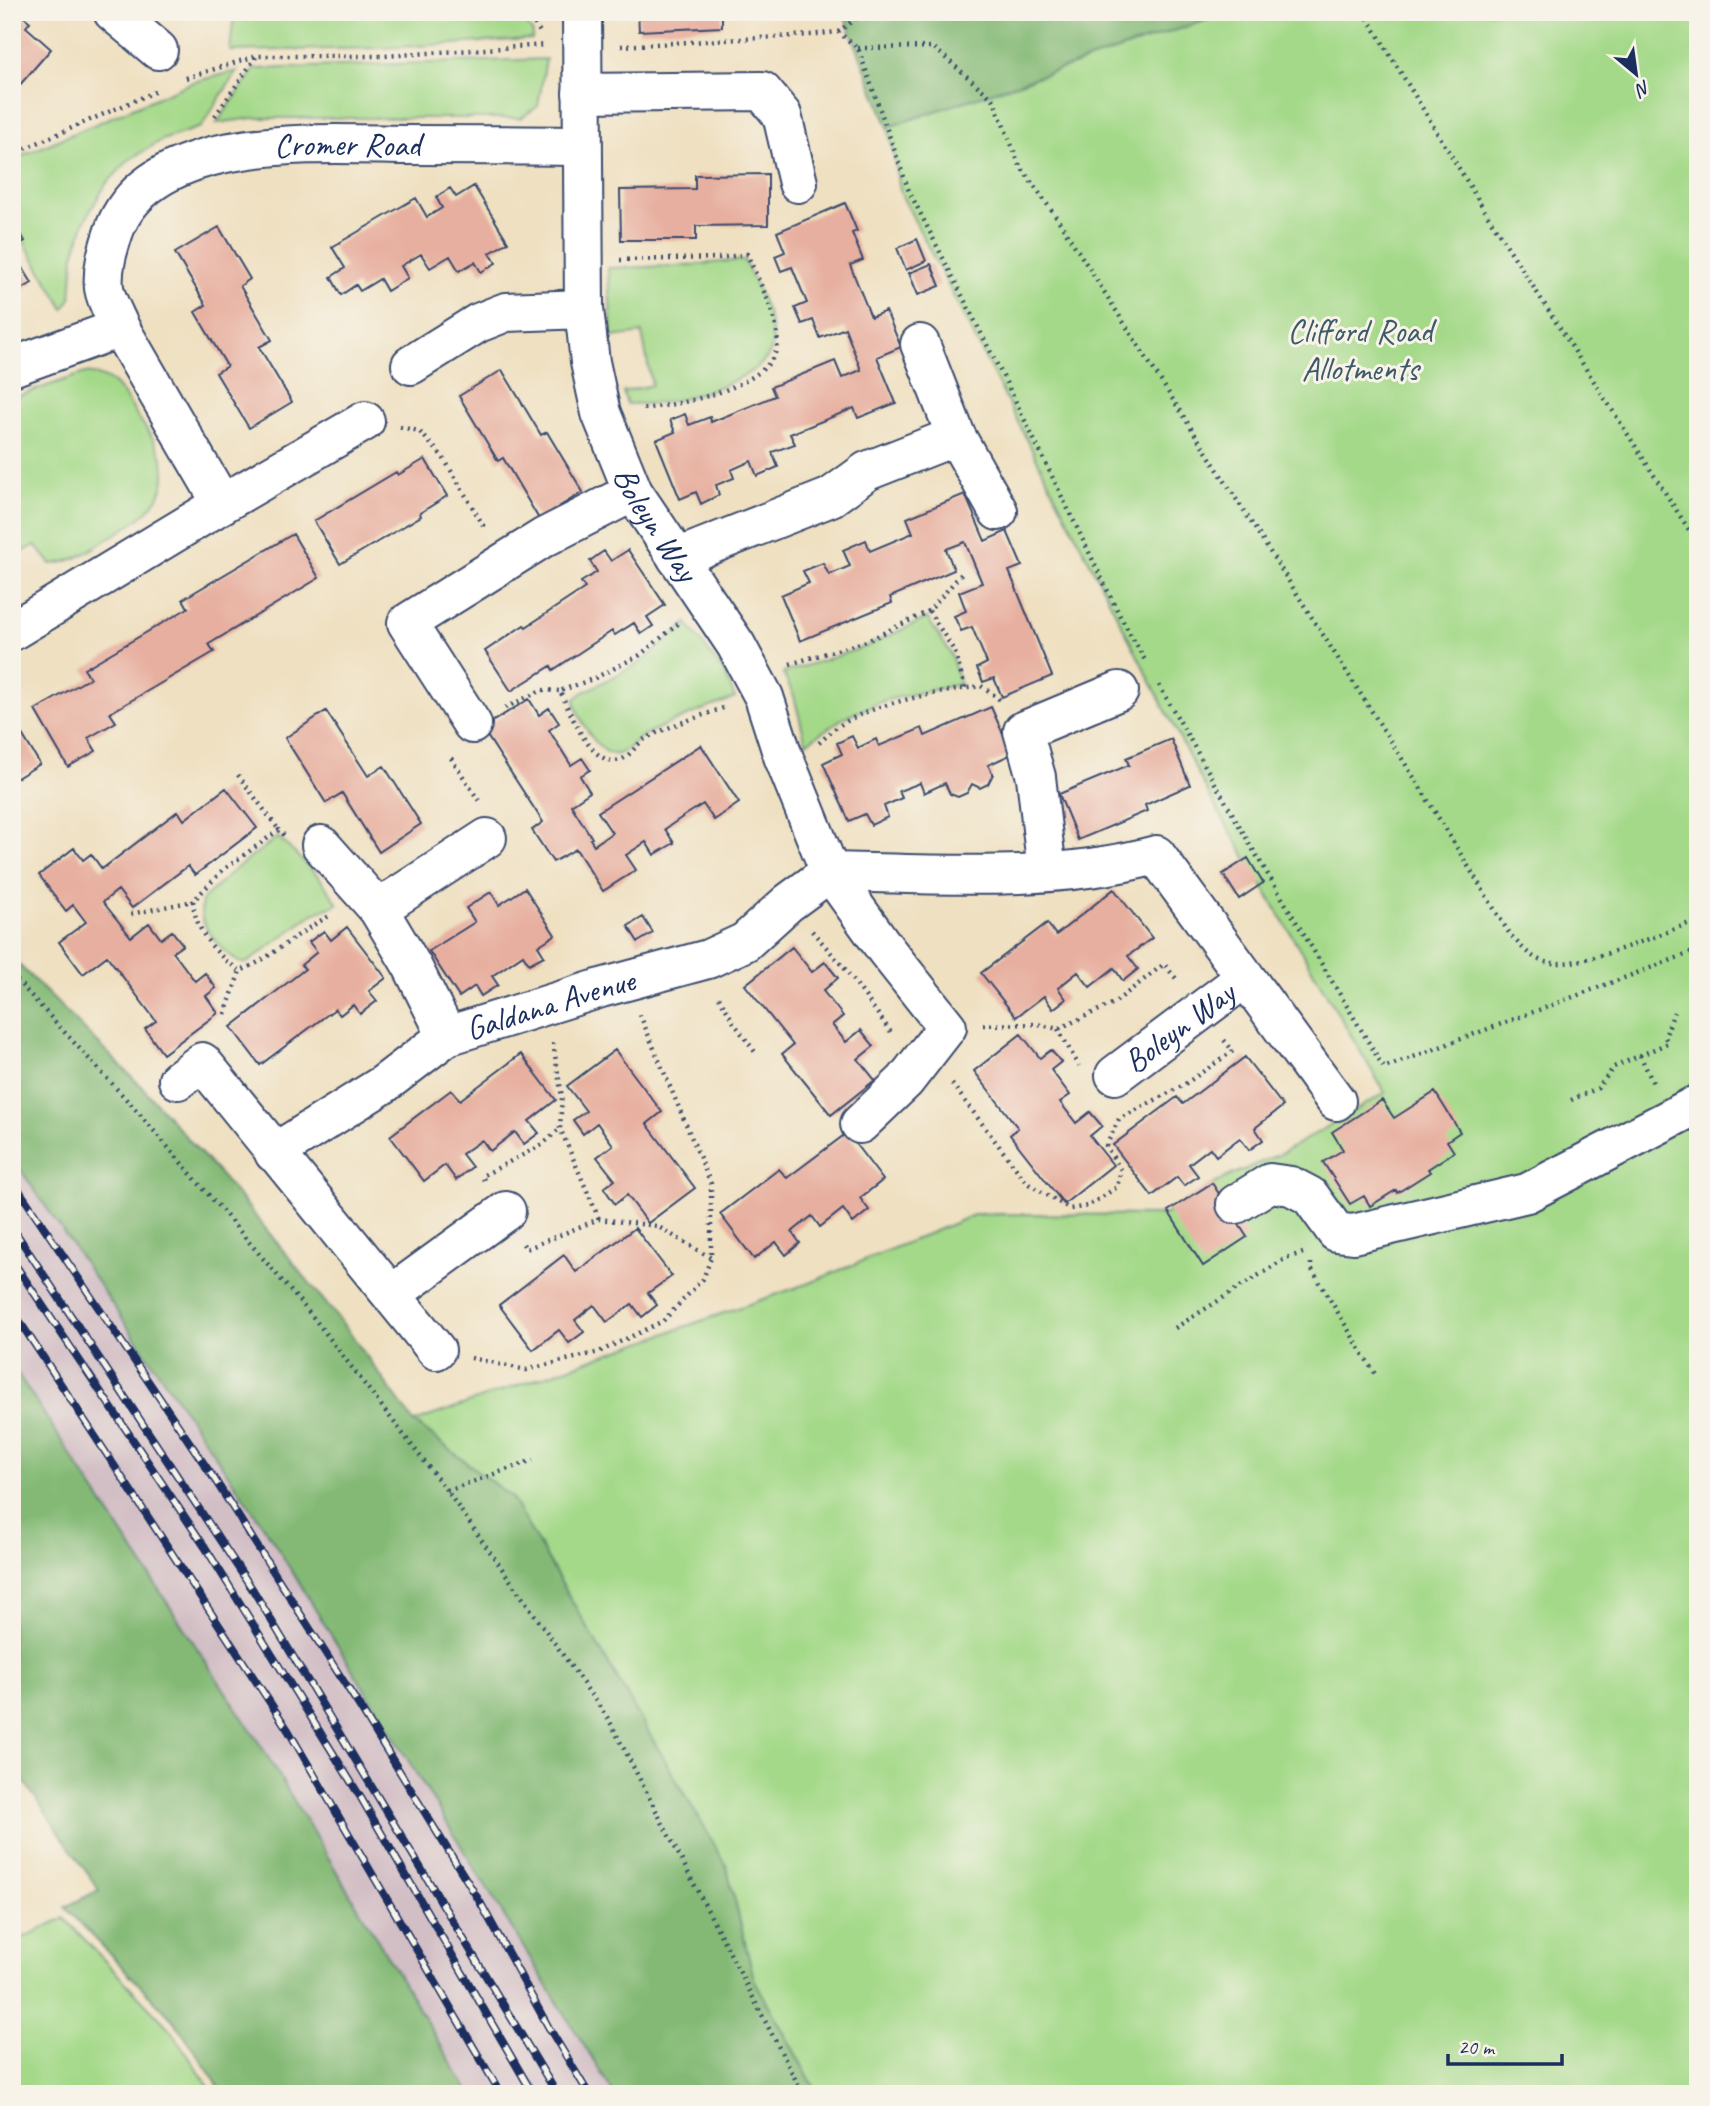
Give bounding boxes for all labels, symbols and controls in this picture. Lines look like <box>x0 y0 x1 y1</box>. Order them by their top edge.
north arrow <box>1602 38 1672 108</box>
text: N <box>1630 75 1655 103</box>
street label: Cromer Road <box>273 123 425 167</box>
park label: Clifford Road Allotments <box>1288 310 1437 390</box>
street label: Boleyn Way <box>604 461 710 592</box>
street label: Galdana Avenue <box>460 958 641 1050</box>
street label: Boleyn Way <box>1115 970 1245 1082</box>
scale bar <box>1448 2022 1561 2066</box>
text: 20 m <box>1458 2034 1496 2060</box>

